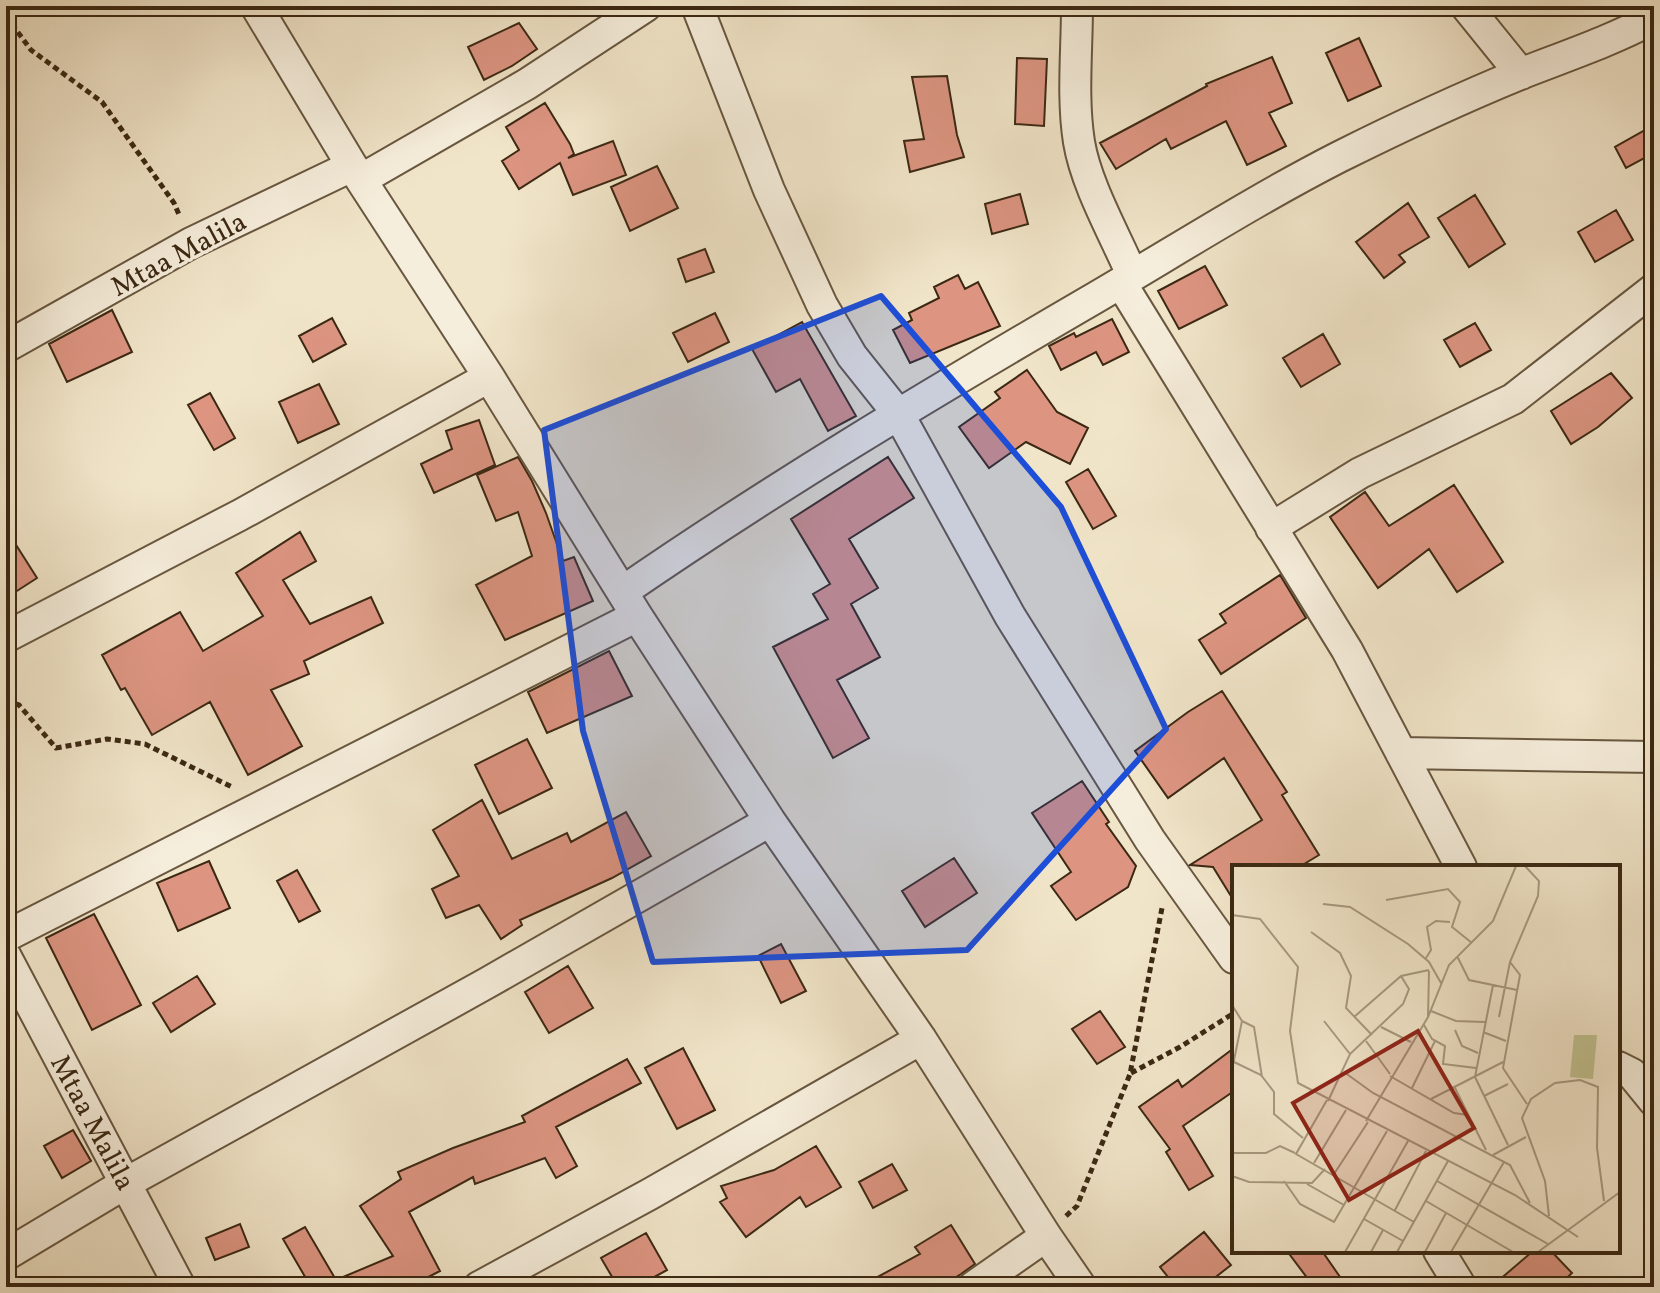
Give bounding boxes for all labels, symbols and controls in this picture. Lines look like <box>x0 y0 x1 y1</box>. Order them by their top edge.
street label: Mtaa Malila <box>104 203 254 307</box>
inset map <box>1232 865 1620 1253</box>
street label: Mtaa Malila <box>40 1048 144 1198</box>

